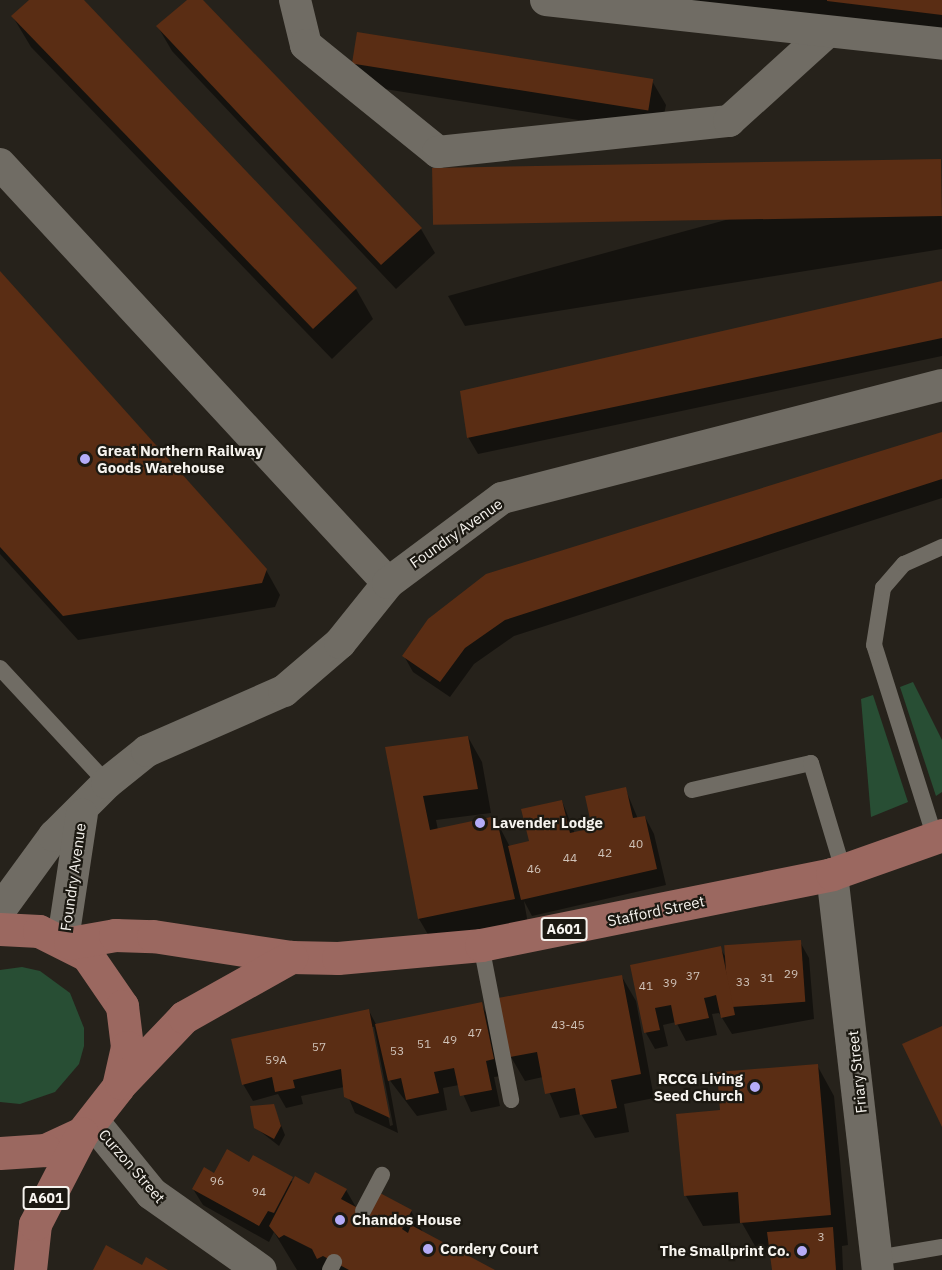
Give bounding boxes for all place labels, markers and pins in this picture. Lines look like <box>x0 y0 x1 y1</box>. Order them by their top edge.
place label: Great Northern Railway Goods Warehouse <box>97 441 263 476</box>
marker: Great Northern Railway Goods Warehouse <box>78 452 92 466</box>
place label: Lavender Lodge <box>492 814 603 832</box>
marker: Lavender Lodge <box>473 816 487 830</box>
place label: RCCG Living Seed Church <box>654 1069 743 1104</box>
marker: RCCG Living Seed Church <box>748 1080 762 1094</box>
place label: Chandos House <box>352 1211 461 1229</box>
marker: Chandos House <box>333 1213 347 1227</box>
place label: Cordery Court <box>440 1240 539 1258</box>
marker: Cordery Court <box>421 1242 435 1256</box>
place label: The Smallprint Co. <box>660 1242 790 1260</box>
marker: The Smallprint Co. <box>795 1244 809 1258</box>

